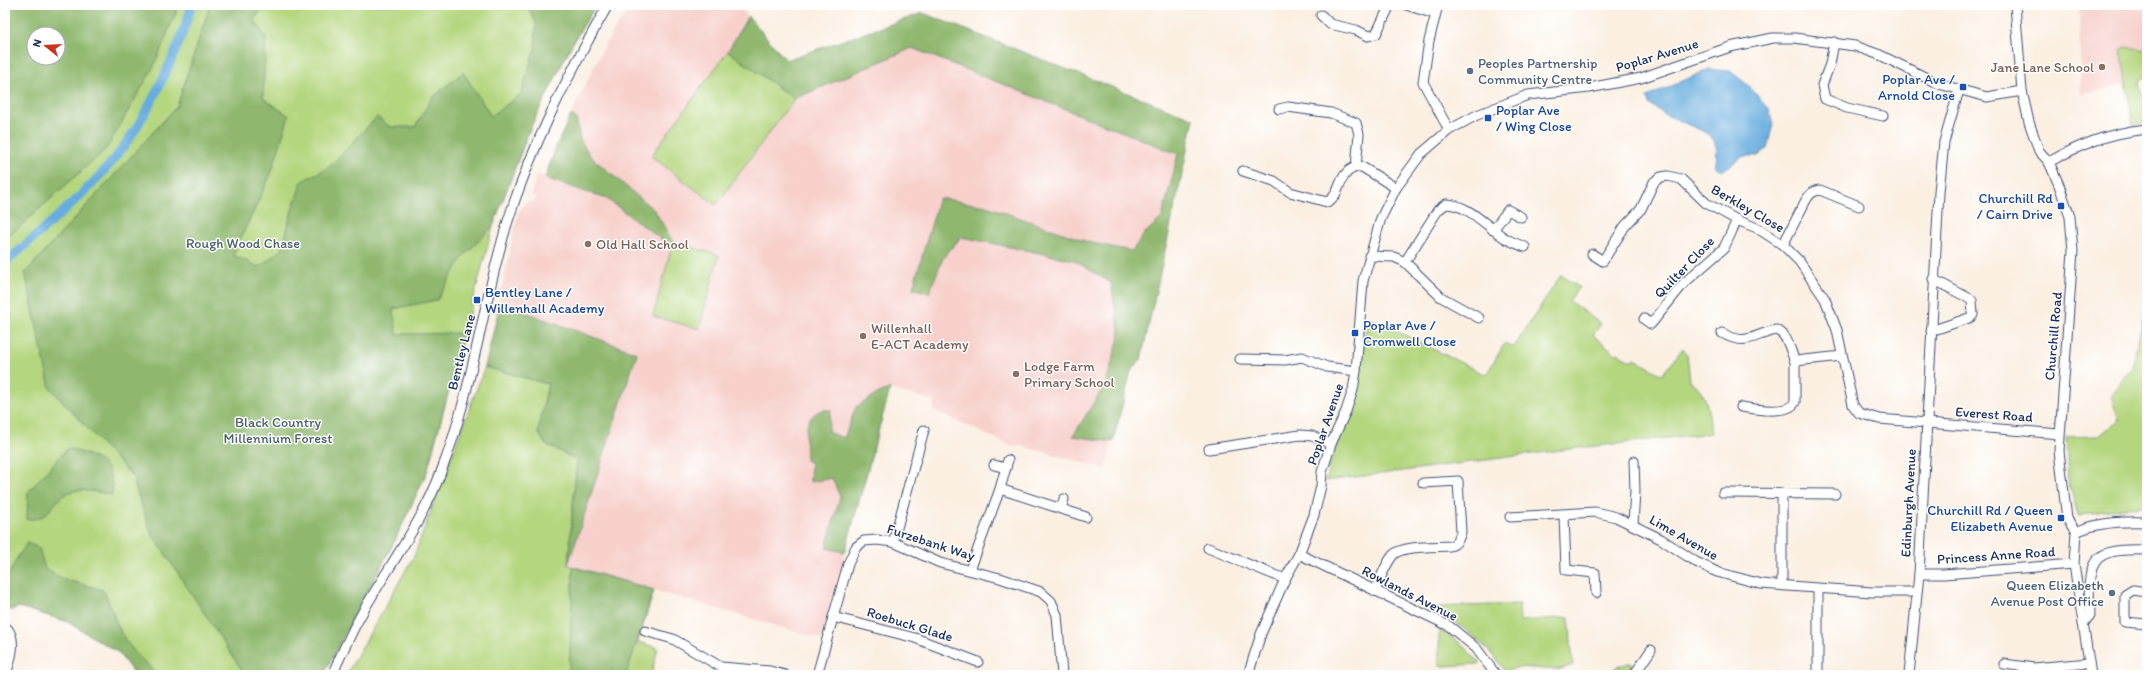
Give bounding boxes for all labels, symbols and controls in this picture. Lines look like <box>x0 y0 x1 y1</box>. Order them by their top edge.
north arrow <box>26 26 66 66</box>
street label: Poplar Avenue <box>1614 35 1701 76</box>
text: N <box>30 38 44 49</box>
place label: Peoples Partnership Community Centre <box>1478 55 1597 88</box>
place label: Jane Lane School <box>1991 59 2094 76</box>
marker: Jane Lane School <box>2097 62 2107 72</box>
marker: Peoples Partnership Community Centre <box>1465 66 1475 76</box>
place label: Poplar Ave / Arnold Close <box>1878 71 1955 104</box>
marker: Poplar Ave / Arnold Close <box>1958 82 1968 92</box>
place label: Poplar Ave / Wing Close <box>1496 102 1572 135</box>
marker: Poplar Ave / Wing Close <box>1483 113 1493 123</box>
street label: Berkley Close <box>1708 181 1788 236</box>
place label: Churchill Rd / Cairn Drive <box>1977 190 2053 223</box>
marker: Churchill Rd / Cairn Drive <box>2056 201 2066 211</box>
street label: Quilter Close <box>1651 233 1718 302</box>
park label: Rough Wood Chase <box>186 235 300 252</box>
place label: Old Hall School <box>596 236 689 253</box>
marker: Old Hall School <box>583 239 593 249</box>
place label: Bentley Lane / Willenhall Academy <box>485 284 605 317</box>
street label: Churchill Road <box>2041 291 2066 381</box>
marker: Bentley Lane / Willenhall Academy <box>472 295 482 305</box>
street label: Bentley Lane <box>444 312 479 392</box>
place label: Poplar Ave / Cromwell Close <box>1363 317 1456 350</box>
place label: Willenhall E-ACT Academy <box>871 320 969 353</box>
marker: Poplar Ave / Cromwell Close <box>1350 328 1360 338</box>
marker: Willenhall E-ACT Academy <box>858 331 868 341</box>
place label: Lodge Farm Primary School <box>1024 358 1115 391</box>
marker: Lodge Farm Primary School <box>1011 369 1021 379</box>
street label: Poplar Avenue <box>1304 381 1348 467</box>
street label: Everest Road <box>1955 403 2034 426</box>
park label: Black Country Millennium Forest <box>224 414 332 447</box>
street label: Edinburgh Avenue <box>1897 448 1920 558</box>
place label: Churchill Rd / Queen Elizabeth Avenue <box>1927 502 2053 535</box>
street label: Lime Avenue <box>1646 511 1722 564</box>
marker: Churchill Rd / Queen Elizabeth Avenue <box>2056 513 2066 523</box>
street label: Furzebank Way <box>885 520 977 565</box>
street label: Princess Anne Road <box>1936 543 2056 568</box>
street label: Rowlands Avenue <box>1359 562 1461 625</box>
place label: Queen Elizabeth Avenue Post Office <box>1991 577 2105 610</box>
marker: Queen Elizabeth Avenue Post Office <box>2107 588 2117 598</box>
street label: Roebuck Glade <box>865 603 955 646</box>

